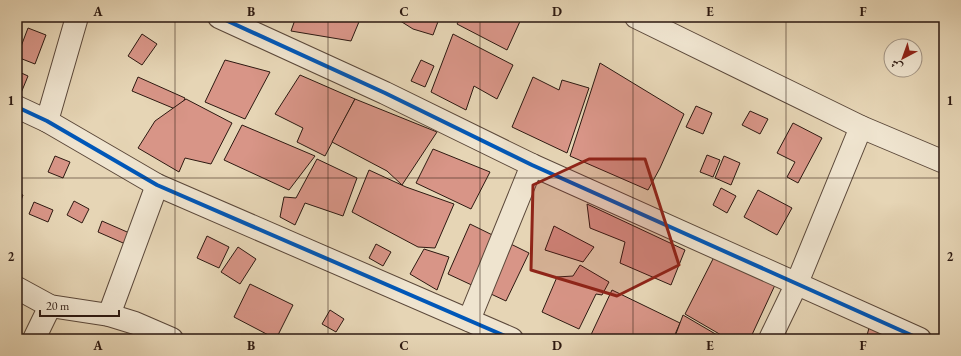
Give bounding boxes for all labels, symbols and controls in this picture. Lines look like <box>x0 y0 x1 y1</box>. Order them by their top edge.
text: A <box>92 3 103 20</box>
text: B <box>247 3 255 20</box>
text: C <box>399 3 409 20</box>
text: D <box>552 3 562 20</box>
text: E <box>706 3 714 20</box>
text: F <box>859 3 867 20</box>
north arrow <box>883 38 923 78</box>
text: ش <box>888 57 905 74</box>
text: 1 <box>8 92 15 109</box>
text: 1 <box>947 92 954 109</box>
text: 2 <box>8 248 15 265</box>
text: 2 <box>947 248 954 265</box>
scale bar <box>40 292 119 318</box>
text: 20 m <box>46 298 70 314</box>
text: A <box>92 337 103 354</box>
text: B <box>247 337 255 354</box>
text: C <box>399 337 409 354</box>
text: D <box>552 337 562 354</box>
text: E <box>706 337 714 354</box>
text: F <box>859 337 867 354</box>

